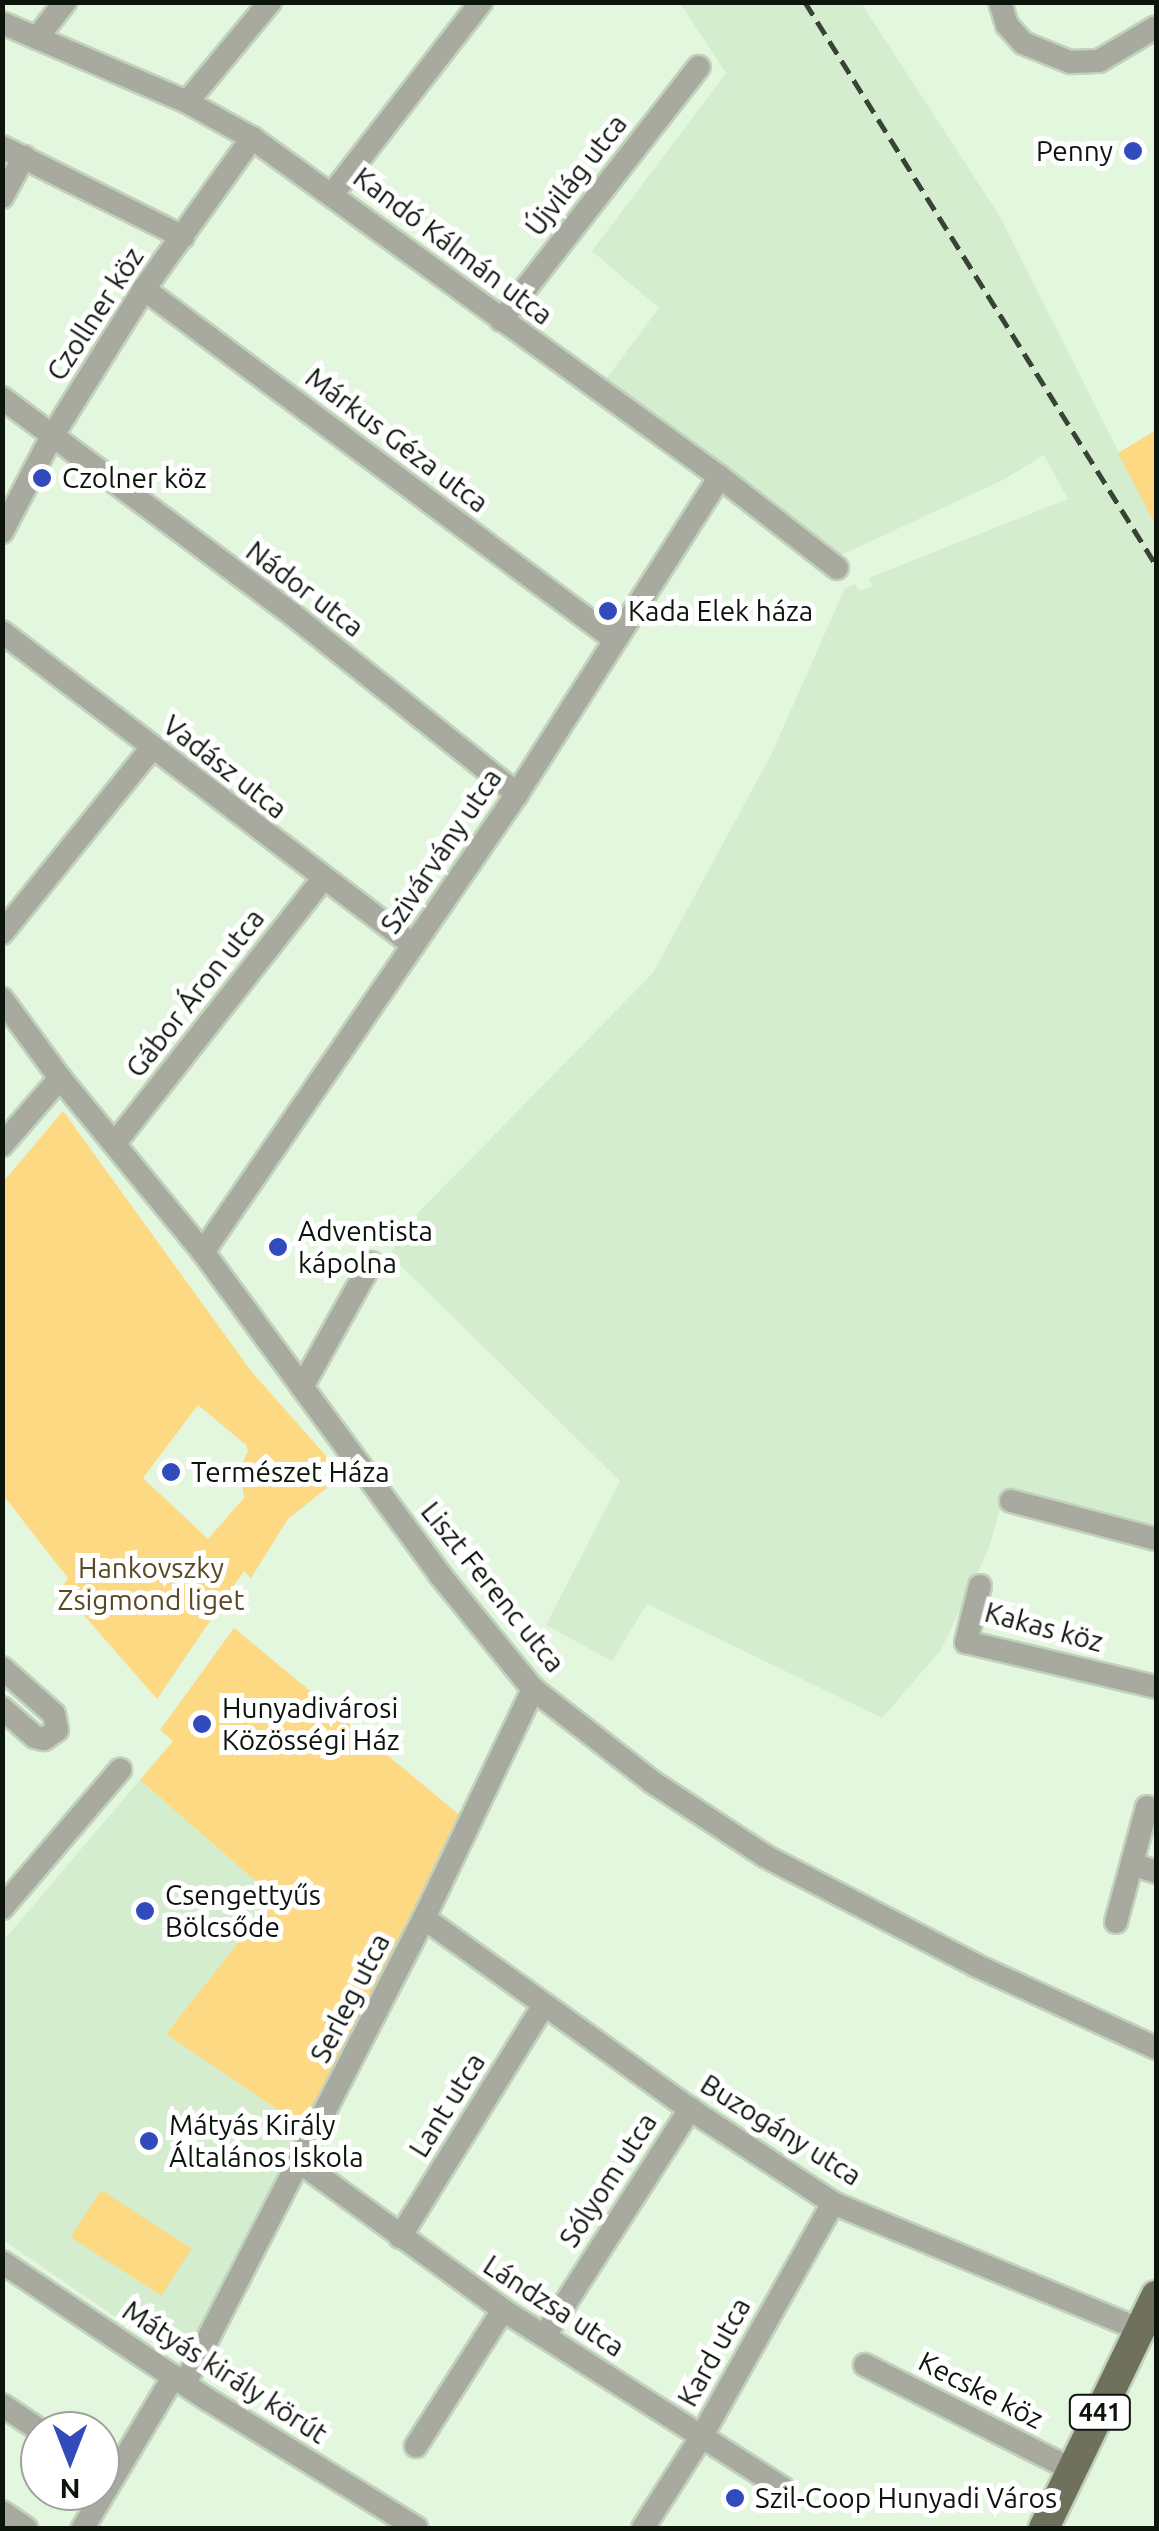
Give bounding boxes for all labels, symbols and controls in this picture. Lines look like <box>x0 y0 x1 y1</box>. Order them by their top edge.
street label: Újvilág utca <box>518 108 634 242</box>
place label: Penny <box>1036 134 1113 168</box>
marker: Penny <box>1122 140 1144 162</box>
street label: Kandó Kálmán utca <box>347 160 559 332</box>
street label: Czollner köz <box>40 241 150 387</box>
street label: Márkus Géza utca <box>299 360 495 520</box>
place label: Czolner köz <box>62 461 207 495</box>
marker: Czolner köz <box>31 467 53 489</box>
street label: Nádor utca <box>240 534 370 644</box>
place label: Kada Elek háza <box>628 594 813 628</box>
marker: Kada Elek háza <box>597 600 619 622</box>
street label: Vadász utca <box>156 708 294 826</box>
street label: Szivárvány utca <box>374 762 508 940</box>
street label: Gábor Áron utca <box>119 902 271 1084</box>
place label: Adventista kápolna <box>298 1214 433 1280</box>
marker: Adventista kápolna <box>267 1236 289 1258</box>
place label: Természet Háza <box>191 1455 390 1489</box>
marker: Természet Háza <box>160 1461 182 1483</box>
street label: Liszt Ferenc utca <box>414 1495 572 1679</box>
park label: Hankovszky Zsigmond liget <box>58 1551 244 1617</box>
street label: Kakas köz <box>981 1595 1107 1659</box>
place label: Hunyadivárosi Közösségi Ház <box>222 1691 400 1757</box>
marker: Hunyadivárosi Közösségi Ház <box>191 1713 213 1735</box>
place label: Csengettyűs Bölcsőde <box>165 1878 321 1944</box>
marker: Csengettyűs Bölcsőde <box>134 1900 156 1922</box>
street label: Serleg utca <box>303 1928 397 2068</box>
street label: Lant utca <box>402 2047 492 2163</box>
street label: Buzogány utca <box>694 2067 868 2193</box>
street label: Sólyom utca <box>552 2107 664 2253</box>
place label: Mátyás Király Általános Iskola <box>169 2108 364 2174</box>
marker: Mátyás Király Általános Iskola <box>138 2130 160 2152</box>
street label: Lándzsa utca <box>477 2248 631 2364</box>
street label: Kard utca <box>670 2292 758 2412</box>
street label: Mátyás király körút <box>117 2293 333 2451</box>
street label: Kecske köz <box>913 2344 1049 2436</box>
road number: 441 <box>1068 2392 1132 2432</box>
north arrow <box>20 2411 120 2511</box>
text: N <box>60 2474 80 2505</box>
place label: Szil-Coop Hunyadi Város <box>755 2481 1057 2515</box>
marker: Szil-Coop Hunyadi Város <box>724 2487 746 2509</box>

